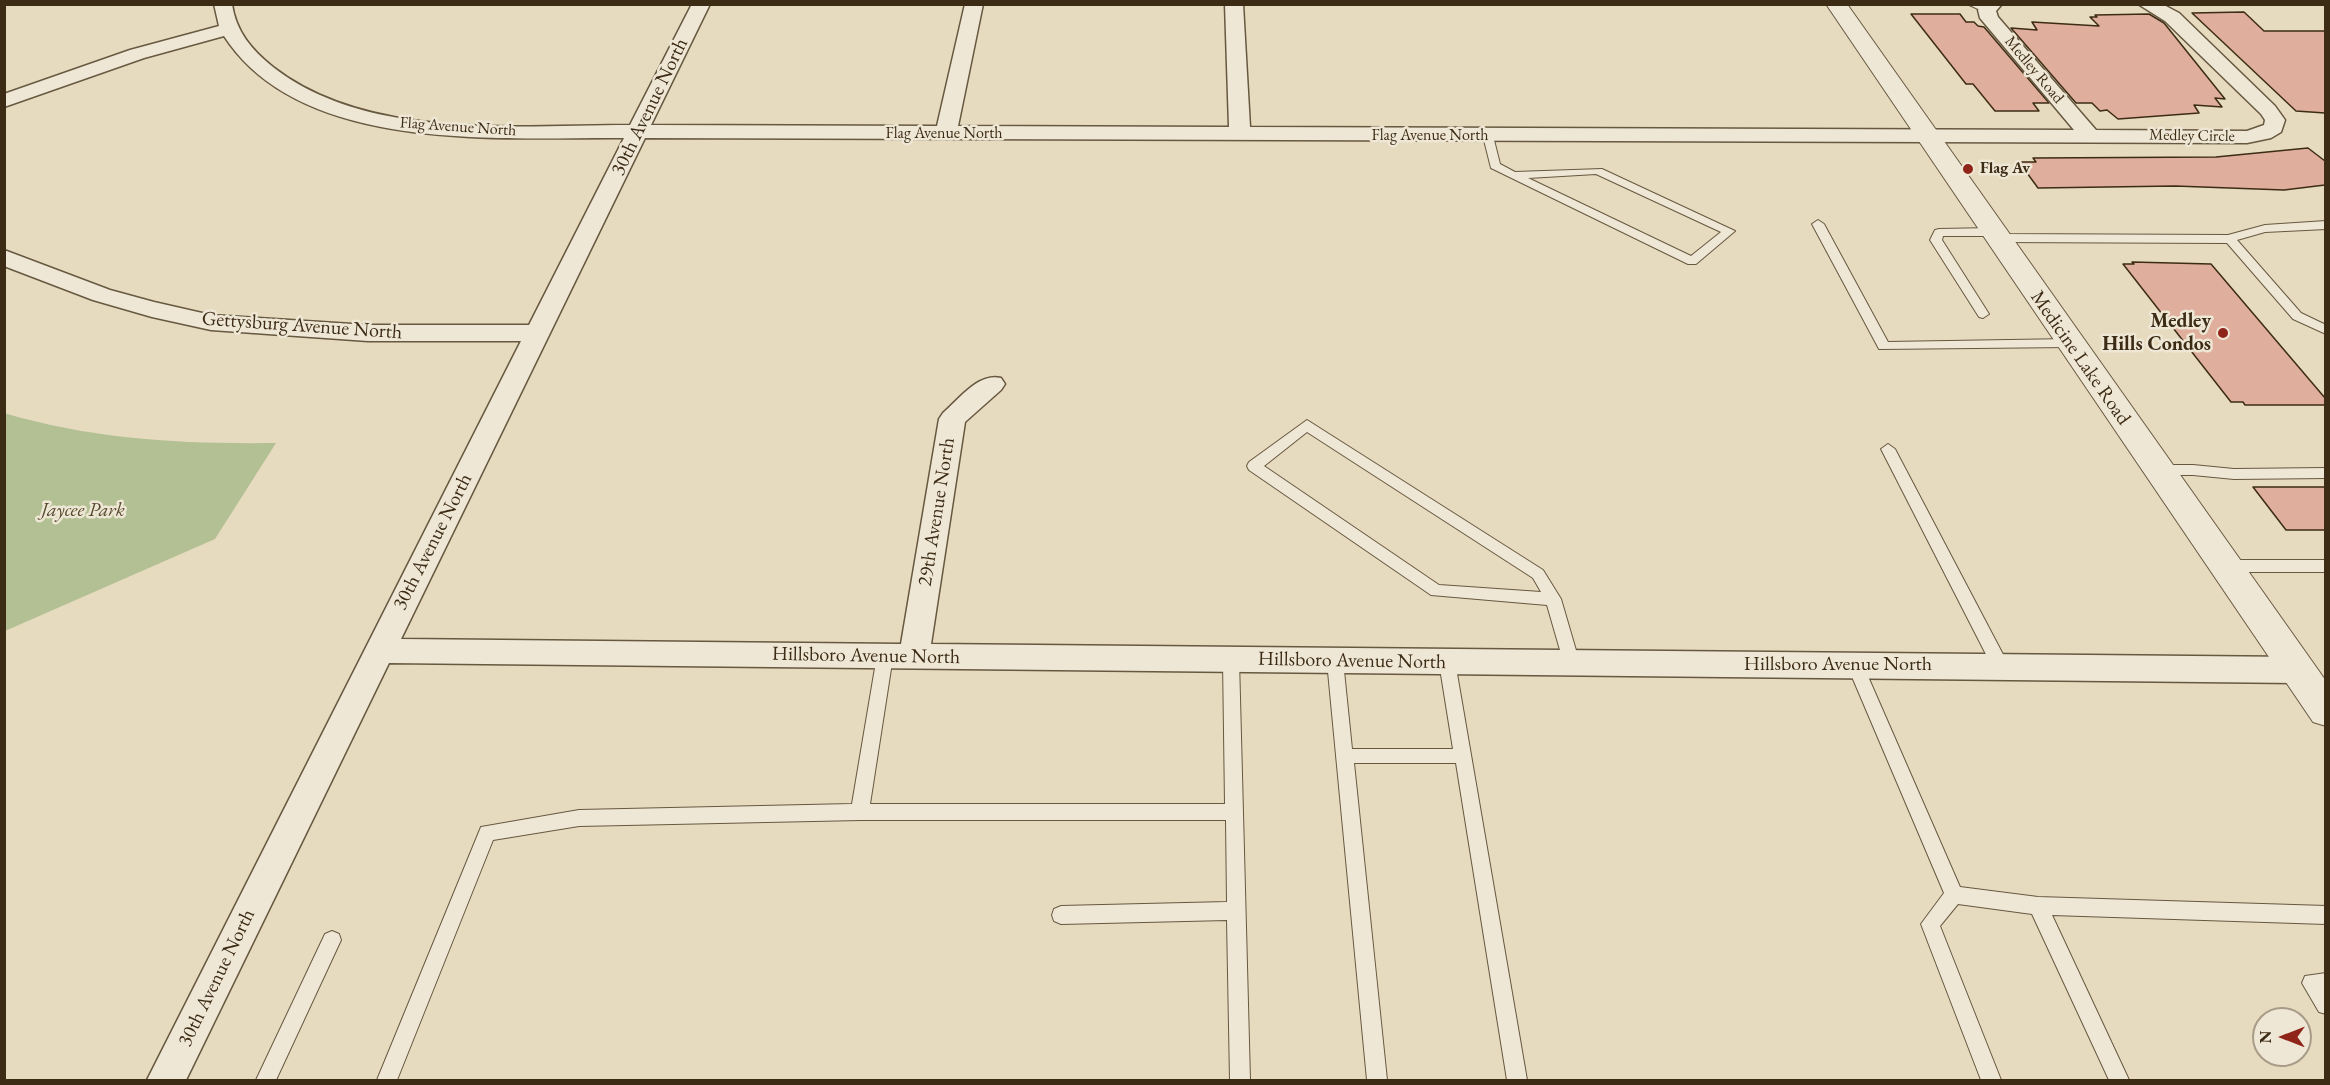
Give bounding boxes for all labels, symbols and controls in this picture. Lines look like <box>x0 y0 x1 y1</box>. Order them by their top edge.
street label: Medley Road <box>2000 32 2068 108</box>
street label: 30th Avenue North <box>606 34 694 180</box>
street label: Flag Avenue North <box>399 113 517 141</box>
street label: Flag Avenue North <box>886 124 1002 144</box>
street label: Flag Avenue North <box>1372 126 1488 146</box>
street label: Medley Circle <box>2149 126 2235 146</box>
place label: Flag Av <box>1980 159 2030 179</box>
marker: Flag Av <box>1961 162 1975 176</box>
street label: Medicine Lake Road <box>2025 286 2135 430</box>
street label: Gettysburg Avenue North <box>201 307 403 345</box>
place label: Medley Hills Condos <box>2102 310 2211 357</box>
marker: Medley Hills Condos <box>2216 326 2230 340</box>
street label: 29th Avenue North <box>913 436 961 588</box>
street label: 30th Avenue North <box>388 470 478 614</box>
park label: Jaycee Park <box>41 499 125 523</box>
street label: Hillsboro Avenue North <box>772 642 960 670</box>
street label: Hillsboro Avenue North <box>1258 647 1446 675</box>
street label: Hillsboro Avenue North <box>1744 653 1932 677</box>
street label: 30th Avenue North <box>173 905 261 1051</box>
north arrow <box>2252 1007 2312 1067</box>
text: N <box>2255 1031 2276 1043</box>

